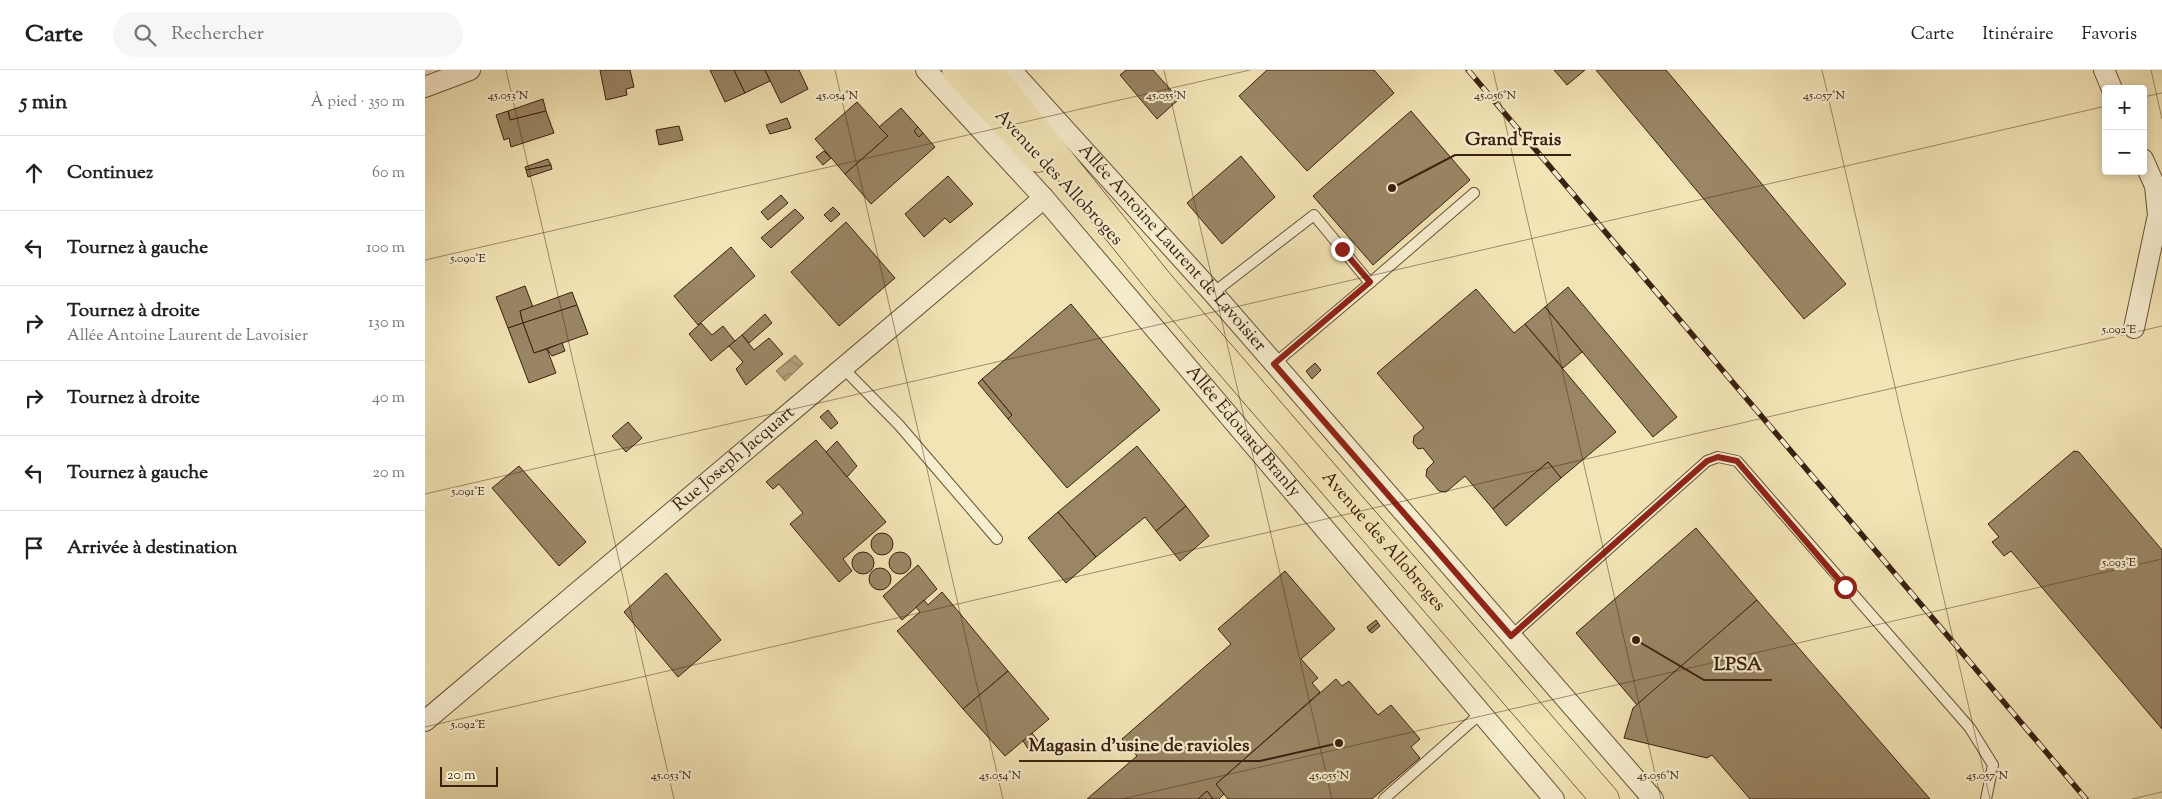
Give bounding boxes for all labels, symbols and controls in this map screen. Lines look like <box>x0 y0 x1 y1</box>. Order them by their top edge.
search box <box>113 12 463 57</box>
text: Carte <box>25 18 83 52</box>
icon: search <box>131 21 159 49</box>
text: Rechercher <box>171 21 264 48</box>
text: Carte <box>1911 22 1954 48</box>
text: Itinéraire <box>1982 22 2054 48</box>
text: Favoris <box>2082 22 2137 48</box>
map controls <box>2102 85 2147 175</box>
button: + <box>2102 85 2147 130</box>
text: 45.053°N <box>488 87 529 105</box>
text: 45.054°N <box>816 87 858 105</box>
text: 45.055°N <box>1146 87 1187 105</box>
text: 45.056°N <box>1474 87 1516 105</box>
text: 45.057°N <box>1803 87 1845 105</box>
text: 5 min <box>20 88 67 118</box>
text: À pied · 350 m <box>311 91 405 114</box>
street label: Avenue des Allobroges <box>988 104 1128 252</box>
callout: Grand Frais <box>1455 121 1571 155</box>
text: Grand Frais <box>1465 127 1562 154</box>
button: − <box>2102 130 2147 175</box>
street label: Allée Antoine Laurent de Lavoisier <box>1071 139 1272 358</box>
icon: ahead <box>20 159 48 187</box>
text: Continuez <box>67 160 153 187</box>
text: 60 m <box>372 162 405 185</box>
icon: left <box>20 234 48 262</box>
text: Tournez à gauche <box>67 235 208 262</box>
text: 100 m <box>366 237 405 260</box>
route end <box>1331 238 1354 261</box>
text: 5.090°E <box>449 250 486 268</box>
text: Tournez à droite <box>67 298 200 325</box>
icon: right <box>20 309 48 337</box>
text: 130 m <box>368 312 405 335</box>
text: 5.092°E <box>2101 321 2137 339</box>
text: Allée Antoine Laurent de Lavoisier <box>67 325 308 348</box>
street label: Allée Edouard Branly <box>1179 360 1306 504</box>
icon: right <box>20 384 48 412</box>
text: Tournez à droite <box>67 385 200 412</box>
text: 40 m <box>372 387 405 410</box>
street label: Rue Joseph Jacquart <box>668 401 801 519</box>
icon: left <box>20 459 48 487</box>
text: Tournez à gauche <box>67 460 208 487</box>
text: 20 m <box>372 462 405 485</box>
street label: Avenue des Allobroges <box>1315 466 1451 618</box>
text: 5.091°E <box>450 483 485 501</box>
icon: arrive <box>20 534 48 562</box>
text: Arrivée à destination <box>67 535 238 562</box>
text: 5.093°E <box>2101 554 2137 572</box>
route start <box>1834 576 1857 599</box>
callout: LPSA <box>1704 646 1772 680</box>
text: LPSA <box>1714 652 1763 679</box>
text: 5.092°E <box>450 716 486 734</box>
callout: Magasin d’usine de ravioles <box>1019 727 1260 761</box>
text: Magasin d’usine de ravioles <box>1029 733 1250 760</box>
scale bar <box>440 764 497 787</box>
text: 20 m <box>447 766 476 786</box>
text: 45.053°N <box>651 767 692 785</box>
text: 45.054°N <box>979 767 1021 785</box>
text: 45.055°N <box>1309 767 1350 785</box>
text: 45.056°N <box>1637 767 1679 785</box>
text: 45.057°N <box>1966 767 2008 785</box>

